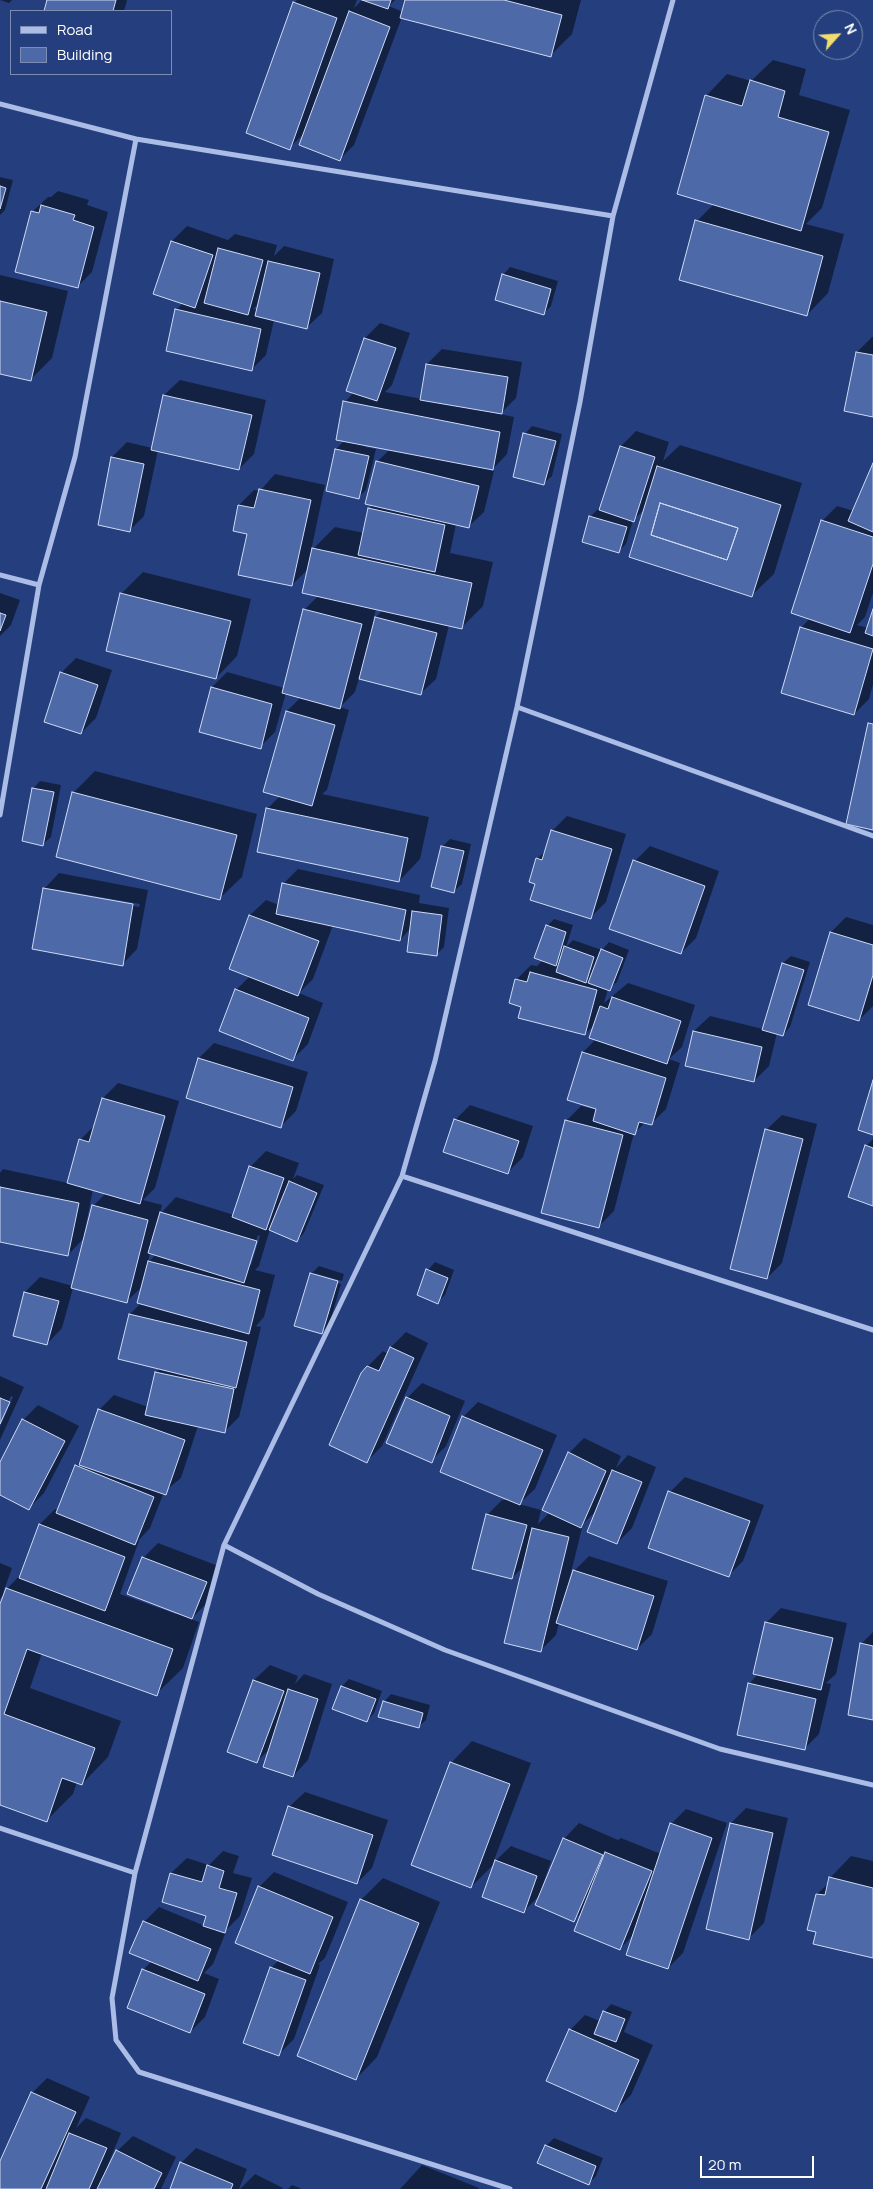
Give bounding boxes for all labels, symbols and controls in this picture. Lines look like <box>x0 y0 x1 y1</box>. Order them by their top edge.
legend <box>10 10 172 75</box>
north arrow <box>813 10 863 60</box>
text: Road <box>57 19 93 40</box>
text: N <box>840 20 862 37</box>
text: Building <box>57 44 112 65</box>
scale bar <box>703 2146 817 2178</box>
text: 20 m <box>708 2154 741 2175</box>

